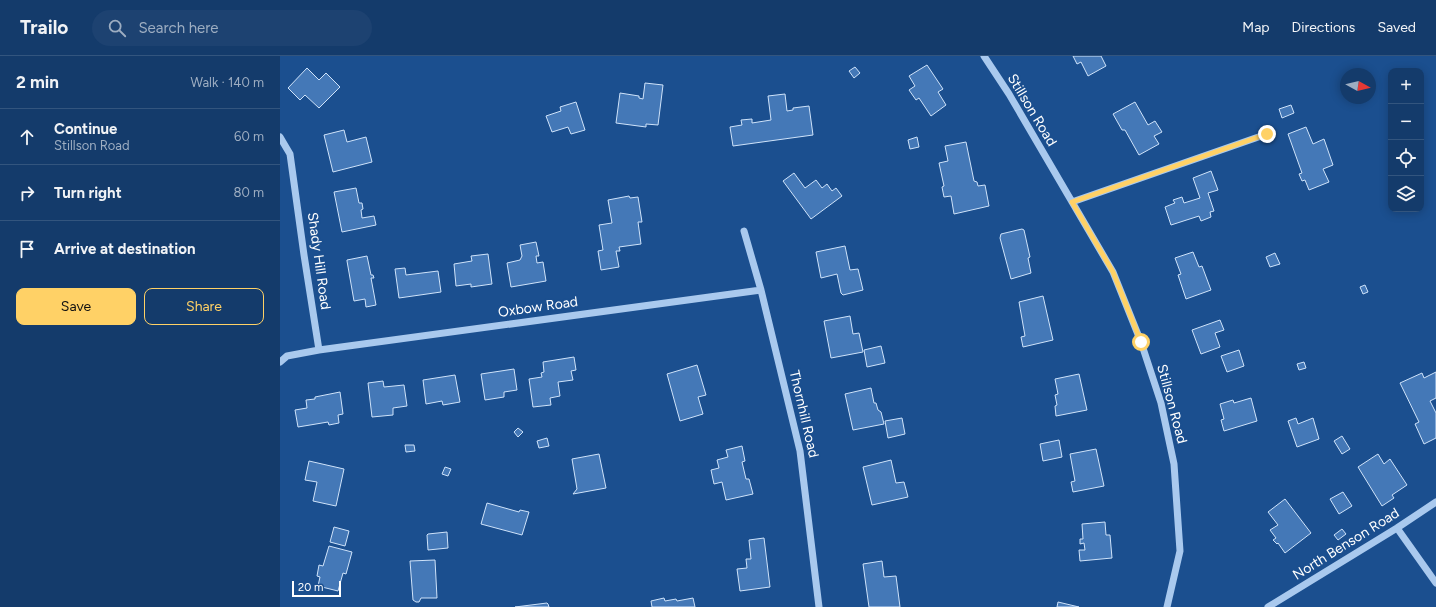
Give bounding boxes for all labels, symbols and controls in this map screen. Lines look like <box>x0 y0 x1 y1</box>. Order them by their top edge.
search box <box>92 10 372 46</box>
text: Trailo <box>20 16 68 39</box>
icon: search <box>106 17 128 39</box>
text: Search here <box>138 19 219 37</box>
text: Map <box>1242 19 1270 36</box>
text: Directions <box>1292 19 1355 36</box>
text: Saved <box>1377 19 1416 36</box>
north arrow <box>1340 68 1376 104</box>
map controls <box>1388 68 1424 212</box>
button: + <box>1388 68 1424 104</box>
street label: Stillson Road <box>1004 71 1060 149</box>
text: 2 min <box>16 72 59 92</box>
text: Walk · 140 m <box>190 75 264 90</box>
button: − <box>1388 104 1424 140</box>
text: Continue <box>54 120 117 138</box>
route end <box>1258 125 1276 143</box>
icon: ahead <box>16 126 38 148</box>
text: 60 m <box>234 129 264 144</box>
text: Stillson Road <box>54 138 130 153</box>
button: locate <box>1388 140 1424 176</box>
button: layers <box>1388 176 1424 212</box>
icon: right <box>16 182 38 204</box>
text: Turn right <box>54 184 122 202</box>
text: 80 m <box>233 185 264 200</box>
street label: Shady Hill Road <box>304 211 334 311</box>
icon: arrive <box>16 238 38 260</box>
text: Arrive at destination <box>54 240 195 258</box>
button: Save <box>16 288 136 325</box>
button: Share <box>144 288 264 325</box>
street label: Oxbow Road <box>497 293 579 321</box>
route start <box>1132 333 1150 351</box>
street label: Stillson Road <box>1153 362 1191 446</box>
street label: Thornhill Road <box>786 369 822 459</box>
street label: North Benson Road <box>1290 504 1402 584</box>
scale bar <box>292 579 341 598</box>
text: 20 m <box>298 581 323 594</box>

